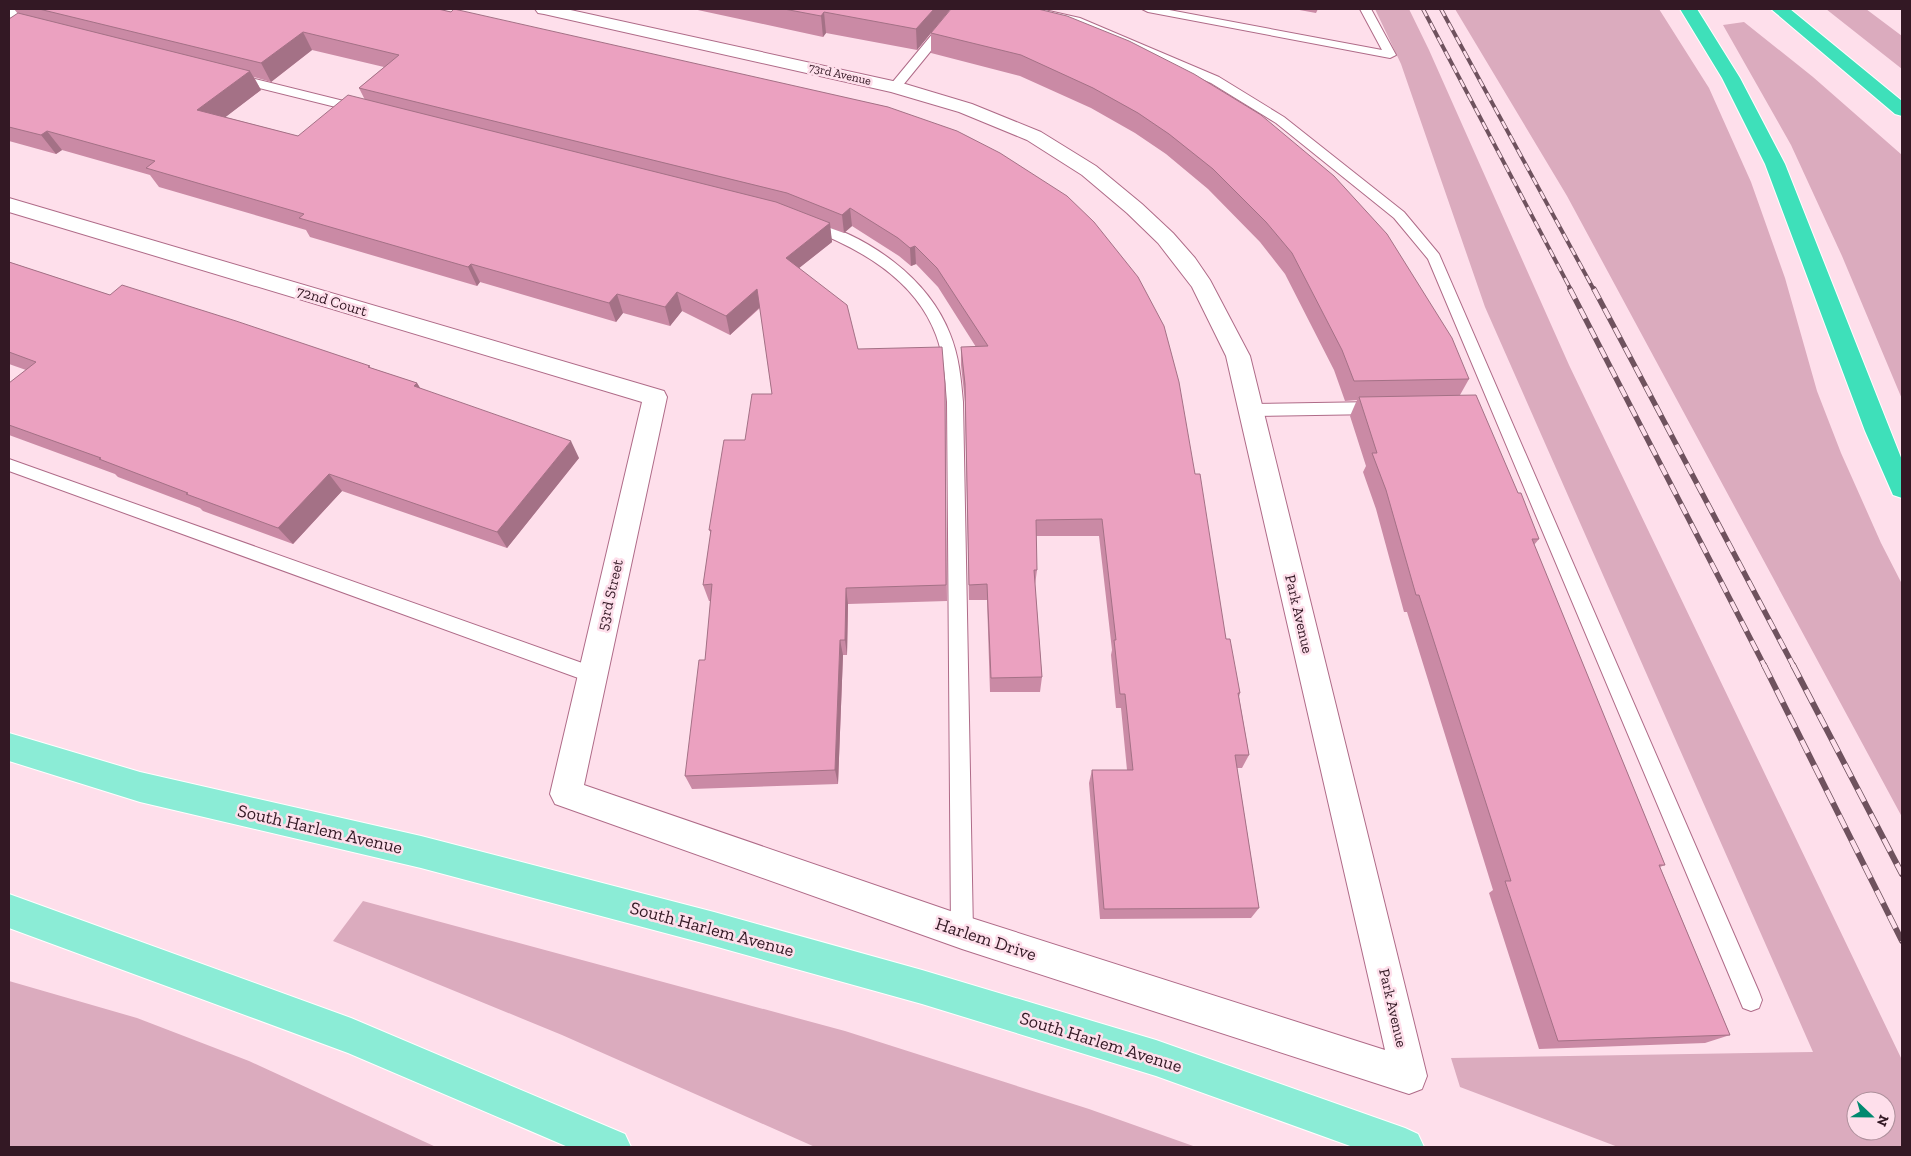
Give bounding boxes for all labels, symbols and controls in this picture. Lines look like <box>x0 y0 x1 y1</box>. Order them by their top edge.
street label: 73rd Avenue <box>807 60 873 88</box>
street label: 72nd Court <box>295 282 370 320</box>
street label: 53rd Street <box>593 557 627 632</box>
street label: Park Avenue <box>1281 573 1317 655</box>
street label: South Harlem Avenue <box>235 799 405 859</box>
street label: South Harlem Avenue <box>628 897 796 961</box>
street label: Harlem Drive <box>933 912 1039 966</box>
street label: Park Avenue <box>1375 967 1411 1049</box>
street label: South Harlem Avenue <box>1017 1007 1185 1077</box>
north arrow <box>1846 1091 1896 1141</box>
text: N <box>1873 1113 1892 1129</box>

